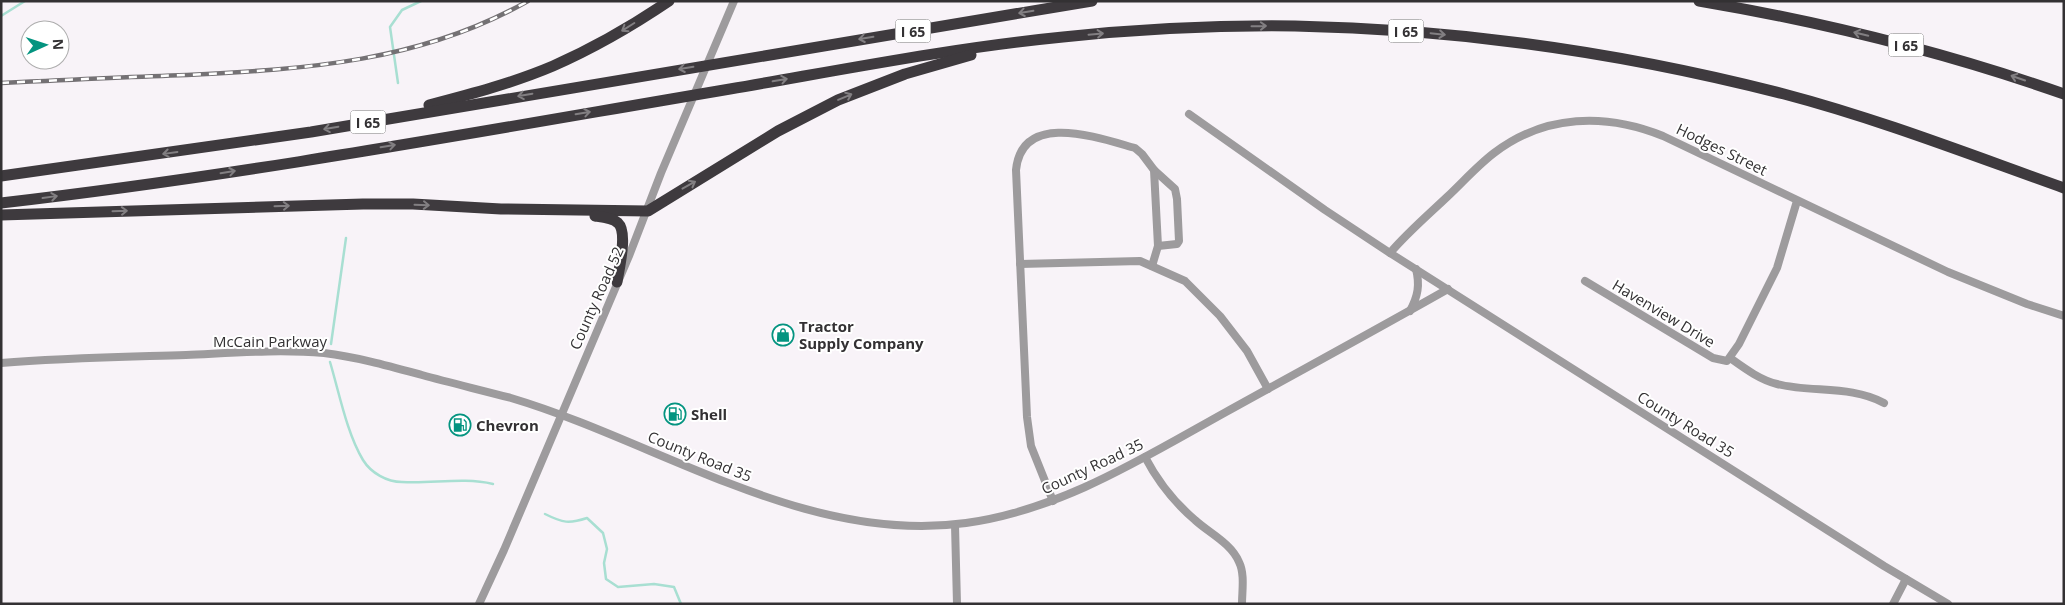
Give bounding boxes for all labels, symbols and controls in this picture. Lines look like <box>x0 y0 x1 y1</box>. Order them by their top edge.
one-way arrow <box>1019 7 1035 17</box>
north arrow <box>20 20 70 70</box>
road number: I 65 <box>896 20 930 42</box>
road number: I 65 <box>1388 20 1424 42</box>
one-way arrow <box>1250 21 1266 31</box>
one-way arrow <box>621 22 635 33</box>
one-way arrow <box>1088 29 1104 38</box>
one-way arrow <box>1430 29 1446 39</box>
one-way arrow <box>1854 29 1870 38</box>
one-way arrow <box>858 34 874 44</box>
road number: I 65 <box>1888 34 1924 56</box>
text: N <box>49 38 68 50</box>
one-way arrow <box>678 64 694 74</box>
one-way arrow <box>2010 73 2026 82</box>
one-way arrow <box>771 75 787 85</box>
one-way arrow <box>518 91 534 101</box>
one-way arrow <box>837 92 852 101</box>
one-way arrow <box>575 108 591 118</box>
road number: I 65 <box>350 110 386 134</box>
street label: Hodges Street <box>1673 118 1771 180</box>
one-way arrow <box>323 124 339 134</box>
one-way arrow <box>380 140 396 150</box>
one-way arrow <box>162 148 178 158</box>
one-way arrow <box>219 166 235 176</box>
one-way arrow <box>681 180 695 190</box>
one-way arrow <box>41 192 57 202</box>
one-way arrow <box>414 200 430 209</box>
one-way arrow <box>274 201 290 211</box>
one-way arrow <box>112 206 128 216</box>
street label: County Road 52 <box>564 243 628 353</box>
street label: Havenview Drive <box>1609 274 1719 352</box>
place label: Tractor Supply Company <box>799 316 924 353</box>
shop icon: Tractor Supply Company <box>771 323 795 347</box>
street label: McCain Parkway <box>213 331 328 351</box>
street label: County Road 35 <box>1634 386 1738 462</box>
fuel station icon: Shell <box>663 402 687 426</box>
place label: Shell <box>691 404 727 424</box>
fuel station icon: Chevron <box>448 413 472 437</box>
place label: Chevron <box>476 415 539 435</box>
street label: County Road 35 <box>645 426 755 486</box>
street label: County Road 35 <box>1038 434 1146 498</box>

